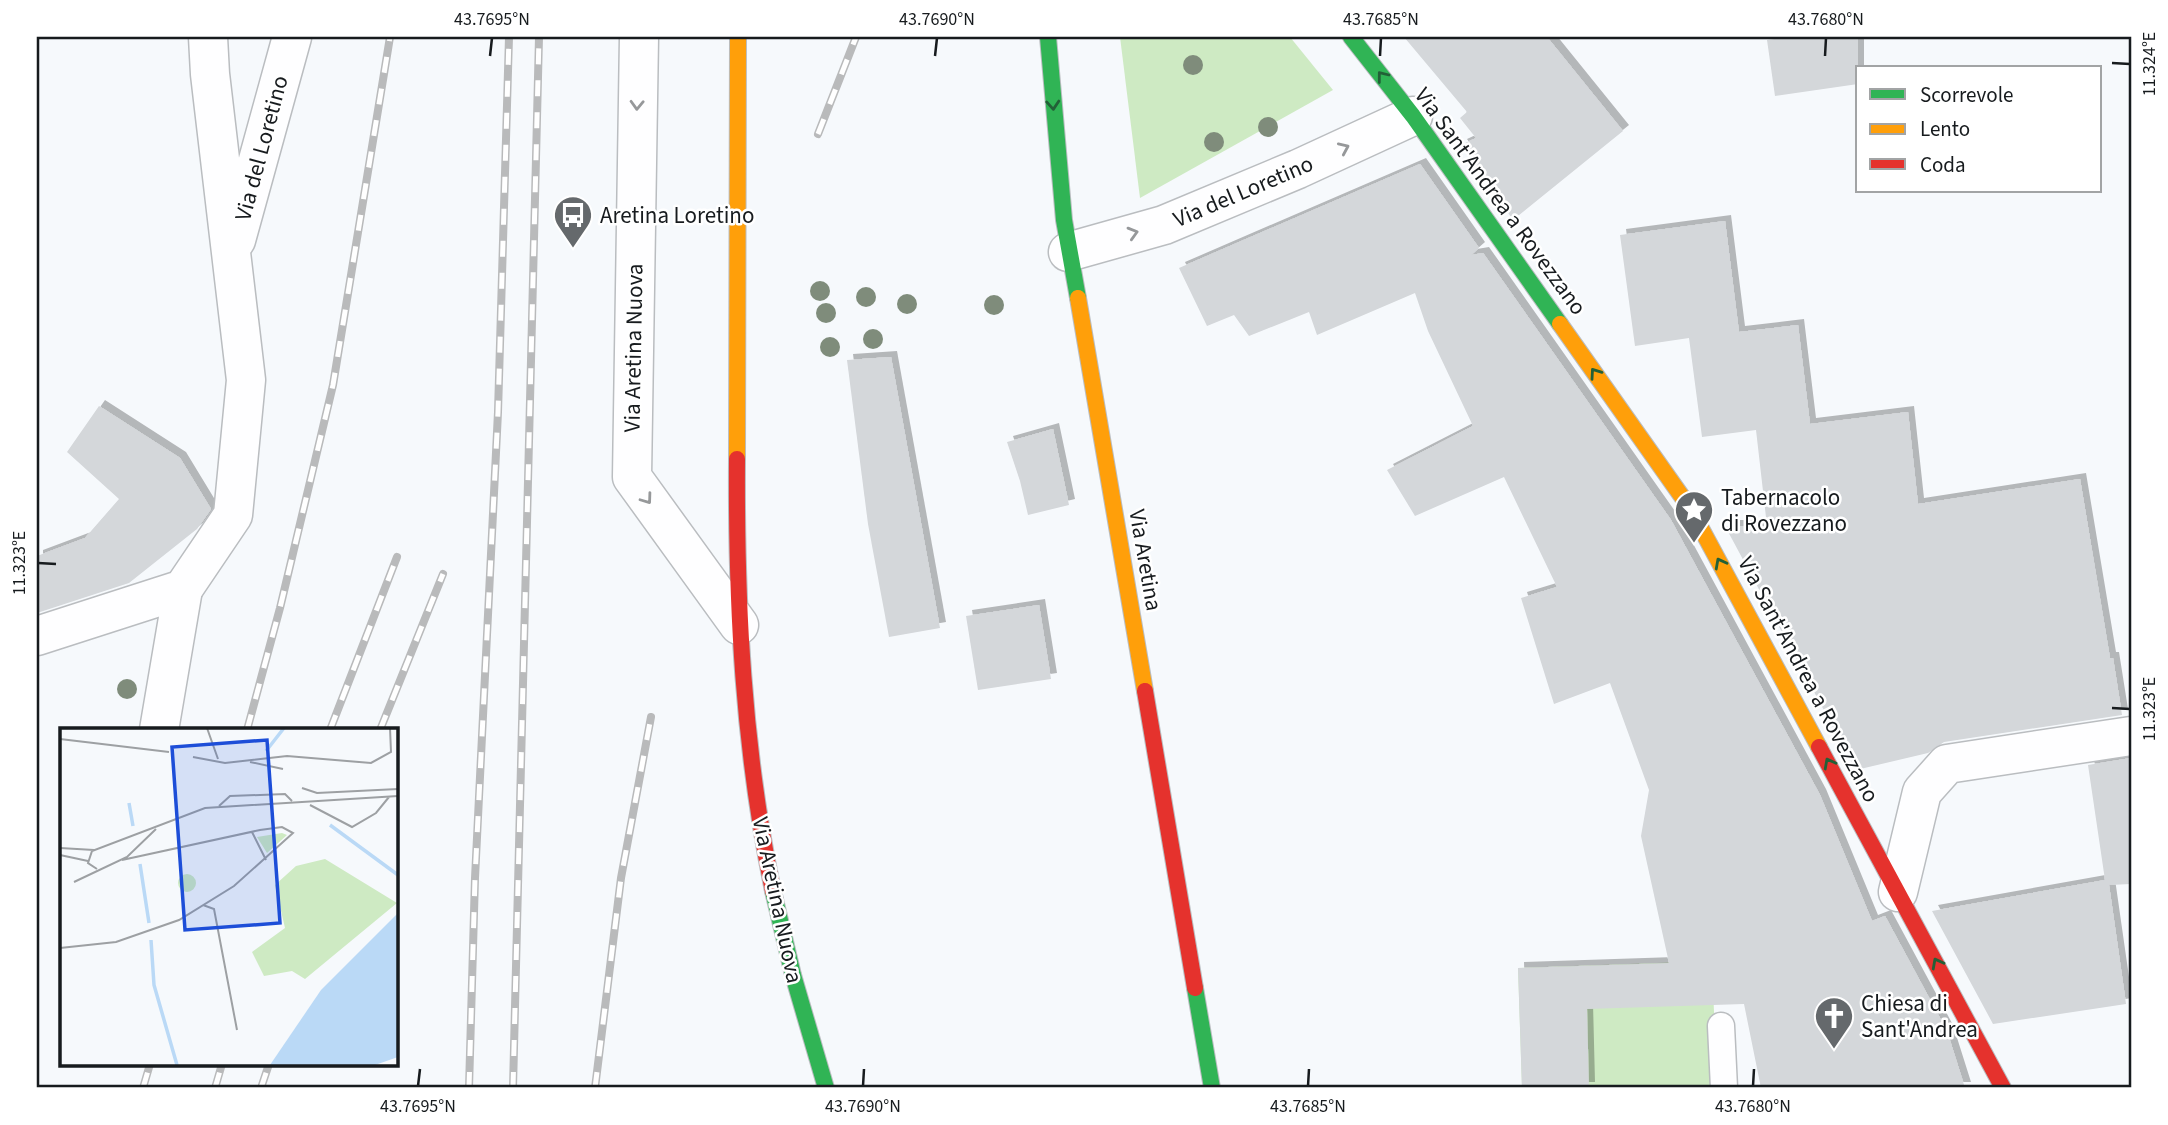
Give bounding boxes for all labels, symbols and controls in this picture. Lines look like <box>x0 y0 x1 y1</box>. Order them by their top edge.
text: 43.7695°N <box>454 7 530 32</box>
text: 43.7690°N <box>899 7 975 32</box>
text: 43.7685°N <box>1343 7 1419 32</box>
text: 43.7680°N <box>1788 7 1864 32</box>
text: 11.324°E <box>2137 32 2162 96</box>
legend <box>1856 66 2102 192</box>
street label: Via del Loretino <box>226 72 297 224</box>
one-way arrow <box>1378 72 1391 84</box>
text: Scorrevole <box>1920 80 2014 110</box>
street label: Via Sant'Andrea a Rovezzano <box>1407 81 1595 322</box>
one-way arrow <box>629 100 644 111</box>
one-way arrow <box>1046 100 1061 111</box>
text: Lento <box>1920 114 1970 144</box>
one-way arrow <box>1337 142 1349 156</box>
street label: Via del Loretino <box>1168 147 1318 236</box>
text: Coda <box>1920 150 1966 180</box>
bus stop icon: Aretina Loretino <box>552 194 594 249</box>
place label: Aretina Loretino <box>600 199 754 232</box>
one-way arrow <box>1127 227 1139 242</box>
street label: Via Aretina Nuova <box>616 263 651 433</box>
one-way arrow <box>1591 368 1603 381</box>
place label: Tabernacolo di Rovezzano <box>1721 481 1847 540</box>
place icon: Tabernacolo di Rovezzano <box>1673 489 1715 544</box>
one-way arrow <box>639 491 652 504</box>
street label: Via Aretina <box>1120 507 1171 614</box>
text: 11.323°E <box>7 531 32 595</box>
street label: Via Sant'Andrea a Rovezzano <box>1730 550 1888 808</box>
one-way arrow <box>1715 557 1728 570</box>
text: 11.323°E <box>2137 677 2162 741</box>
inset map <box>60 728 397 1066</box>
one-way arrow <box>1823 757 1837 770</box>
street label: Via Aretina Nuova <box>744 814 811 986</box>
one-way arrow <box>1932 958 1945 970</box>
place label: Chiesa di Sant'Andrea <box>1861 987 1978 1046</box>
church icon: Chiesa di Sant'Andrea <box>1813 995 1855 1050</box>
text: 43.7695°N <box>380 1094 456 1119</box>
text: 43.7690°N <box>825 1094 901 1119</box>
text: 43.7685°N <box>1270 1094 1346 1119</box>
text: 43.7680°N <box>1715 1094 1791 1119</box>

